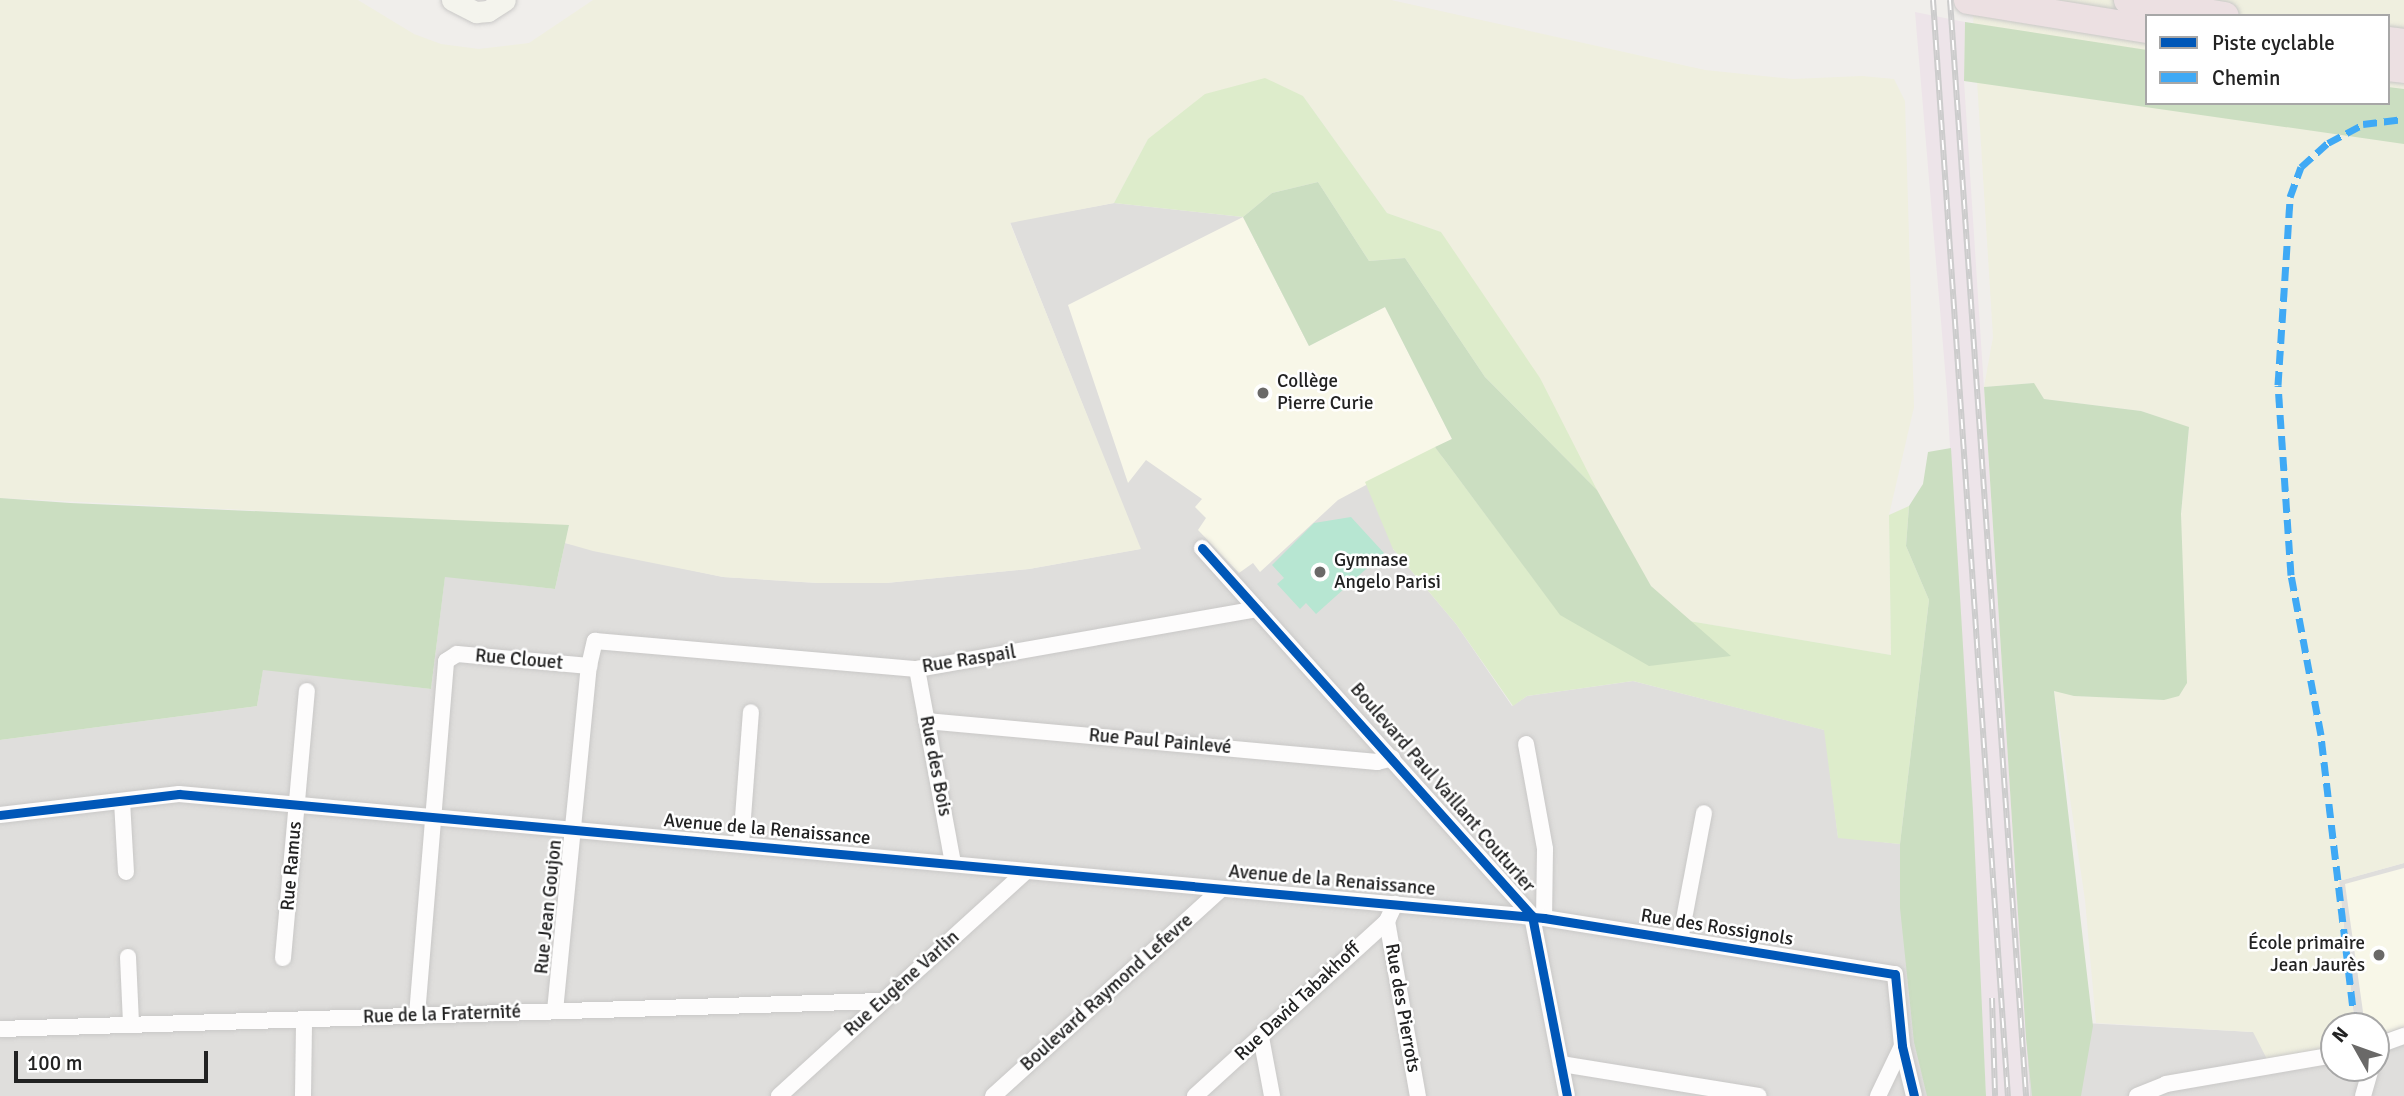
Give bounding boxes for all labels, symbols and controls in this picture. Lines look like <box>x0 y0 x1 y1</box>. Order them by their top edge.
legend <box>2145 14 2390 105</box>
text: Piste cyclable <box>2212 30 2335 56</box>
text: Chemin <box>2212 65 2281 91</box>
place label: Collège Pierre Curie <box>1277 371 1373 415</box>
marker: Collège Pierre Curie <box>1255 385 1271 401</box>
place label: Gymnase Angelo Parisi <box>1334 550 1441 594</box>
marker: Gymnase Angelo Parisi <box>1312 564 1328 580</box>
street label: Rue Raspail <box>920 641 1018 679</box>
street label: Rue Clouet <box>474 645 564 675</box>
street label: Boulevard Paul Vaillant Couturier <box>1345 679 1539 897</box>
street label: Rue des Bois <box>914 714 956 818</box>
street label: Rue Paul Painlevé <box>1088 724 1232 760</box>
street label: Avenue de la Renaissance <box>663 810 871 850</box>
street label: Rue Ramus <box>277 820 307 912</box>
street label: Rue Jean Goujon <box>531 839 567 975</box>
street label: Avenue de la Renaissance <box>1228 861 1436 901</box>
street label: Rue des Rossignols <box>1639 905 1795 951</box>
street label: Boulevard Raymond Lefevre <box>1016 910 1198 1076</box>
street label: Rue Eugène Varlin <box>840 926 964 1042</box>
place label: École primaire Jean Jaurès <box>2248 933 2365 977</box>
street label: Rue David Tabakhoff <box>1230 938 1366 1066</box>
street label: Rue des Pierrots <box>1379 942 1425 1074</box>
marker: École primaire Jean Jaurès <box>2371 947 2387 963</box>
street label: Rue de la Fraternité <box>362 1001 522 1029</box>
north arrow <box>2320 1012 2390 1082</box>
text: N <box>2327 1022 2354 1048</box>
scale bar <box>18 1036 212 1080</box>
text: 100 m <box>27 1050 82 1076</box>

